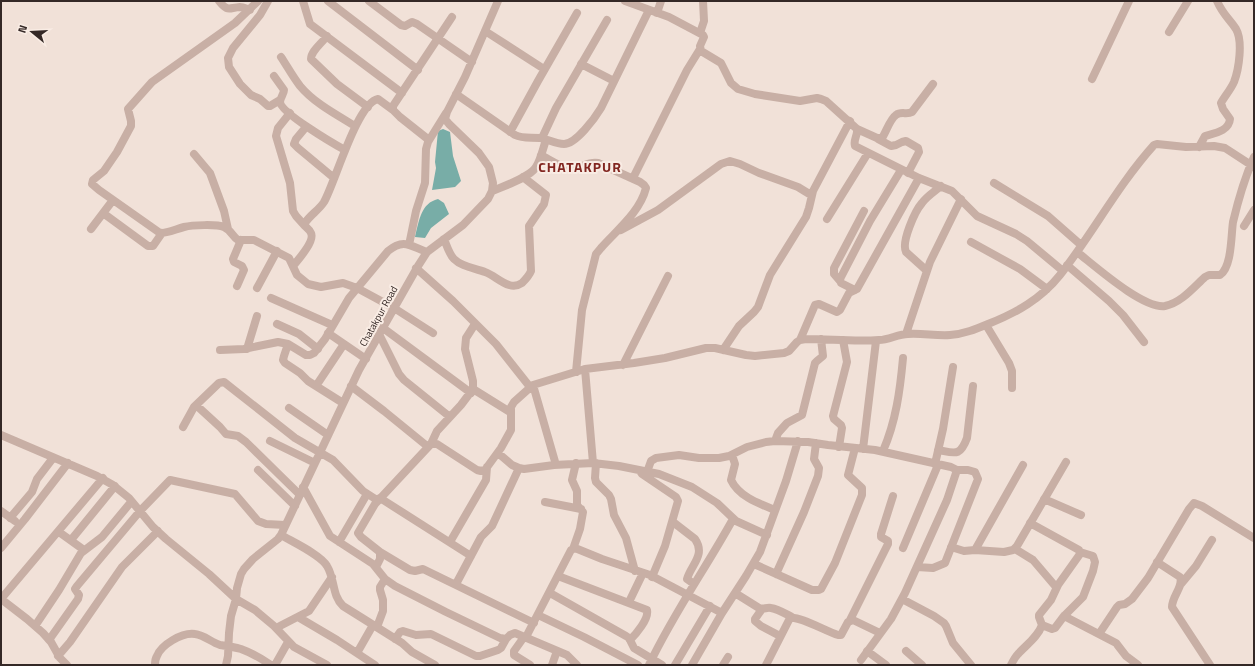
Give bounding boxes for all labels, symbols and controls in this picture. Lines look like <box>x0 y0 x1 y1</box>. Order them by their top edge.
north arrow <box>12 12 52 52</box>
text: N <box>14 23 31 35</box>
district label: CHATAKPUR <box>538 156 622 177</box>
street label: Chatakpur Road <box>356 283 401 349</box>

